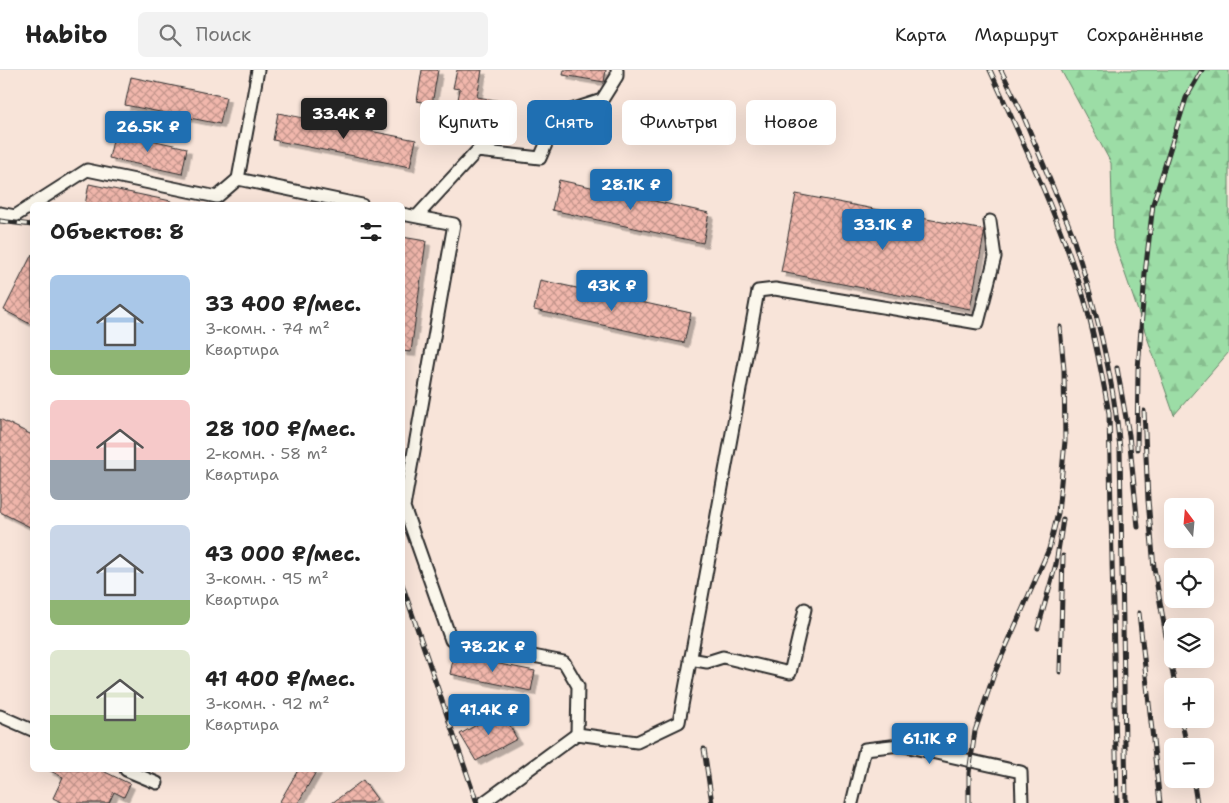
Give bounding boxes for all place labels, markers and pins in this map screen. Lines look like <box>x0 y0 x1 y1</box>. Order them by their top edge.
pin: 33.4K ₽ <box>298 98 390 140</box>
pin: 26.5K ₽ <box>102 111 194 153</box>
pin: 28.1K ₽ <box>585 168 677 211</box>
pin: 33.1K ₽ <box>837 208 929 251</box>
pin: 43K ₽ <box>577 270 647 312</box>
pin: 78.2K ₽ <box>447 630 539 673</box>
pin: 41.4K ₽ <box>443 694 535 736</box>
pin: 61.1K ₽ <box>884 722 976 765</box>

